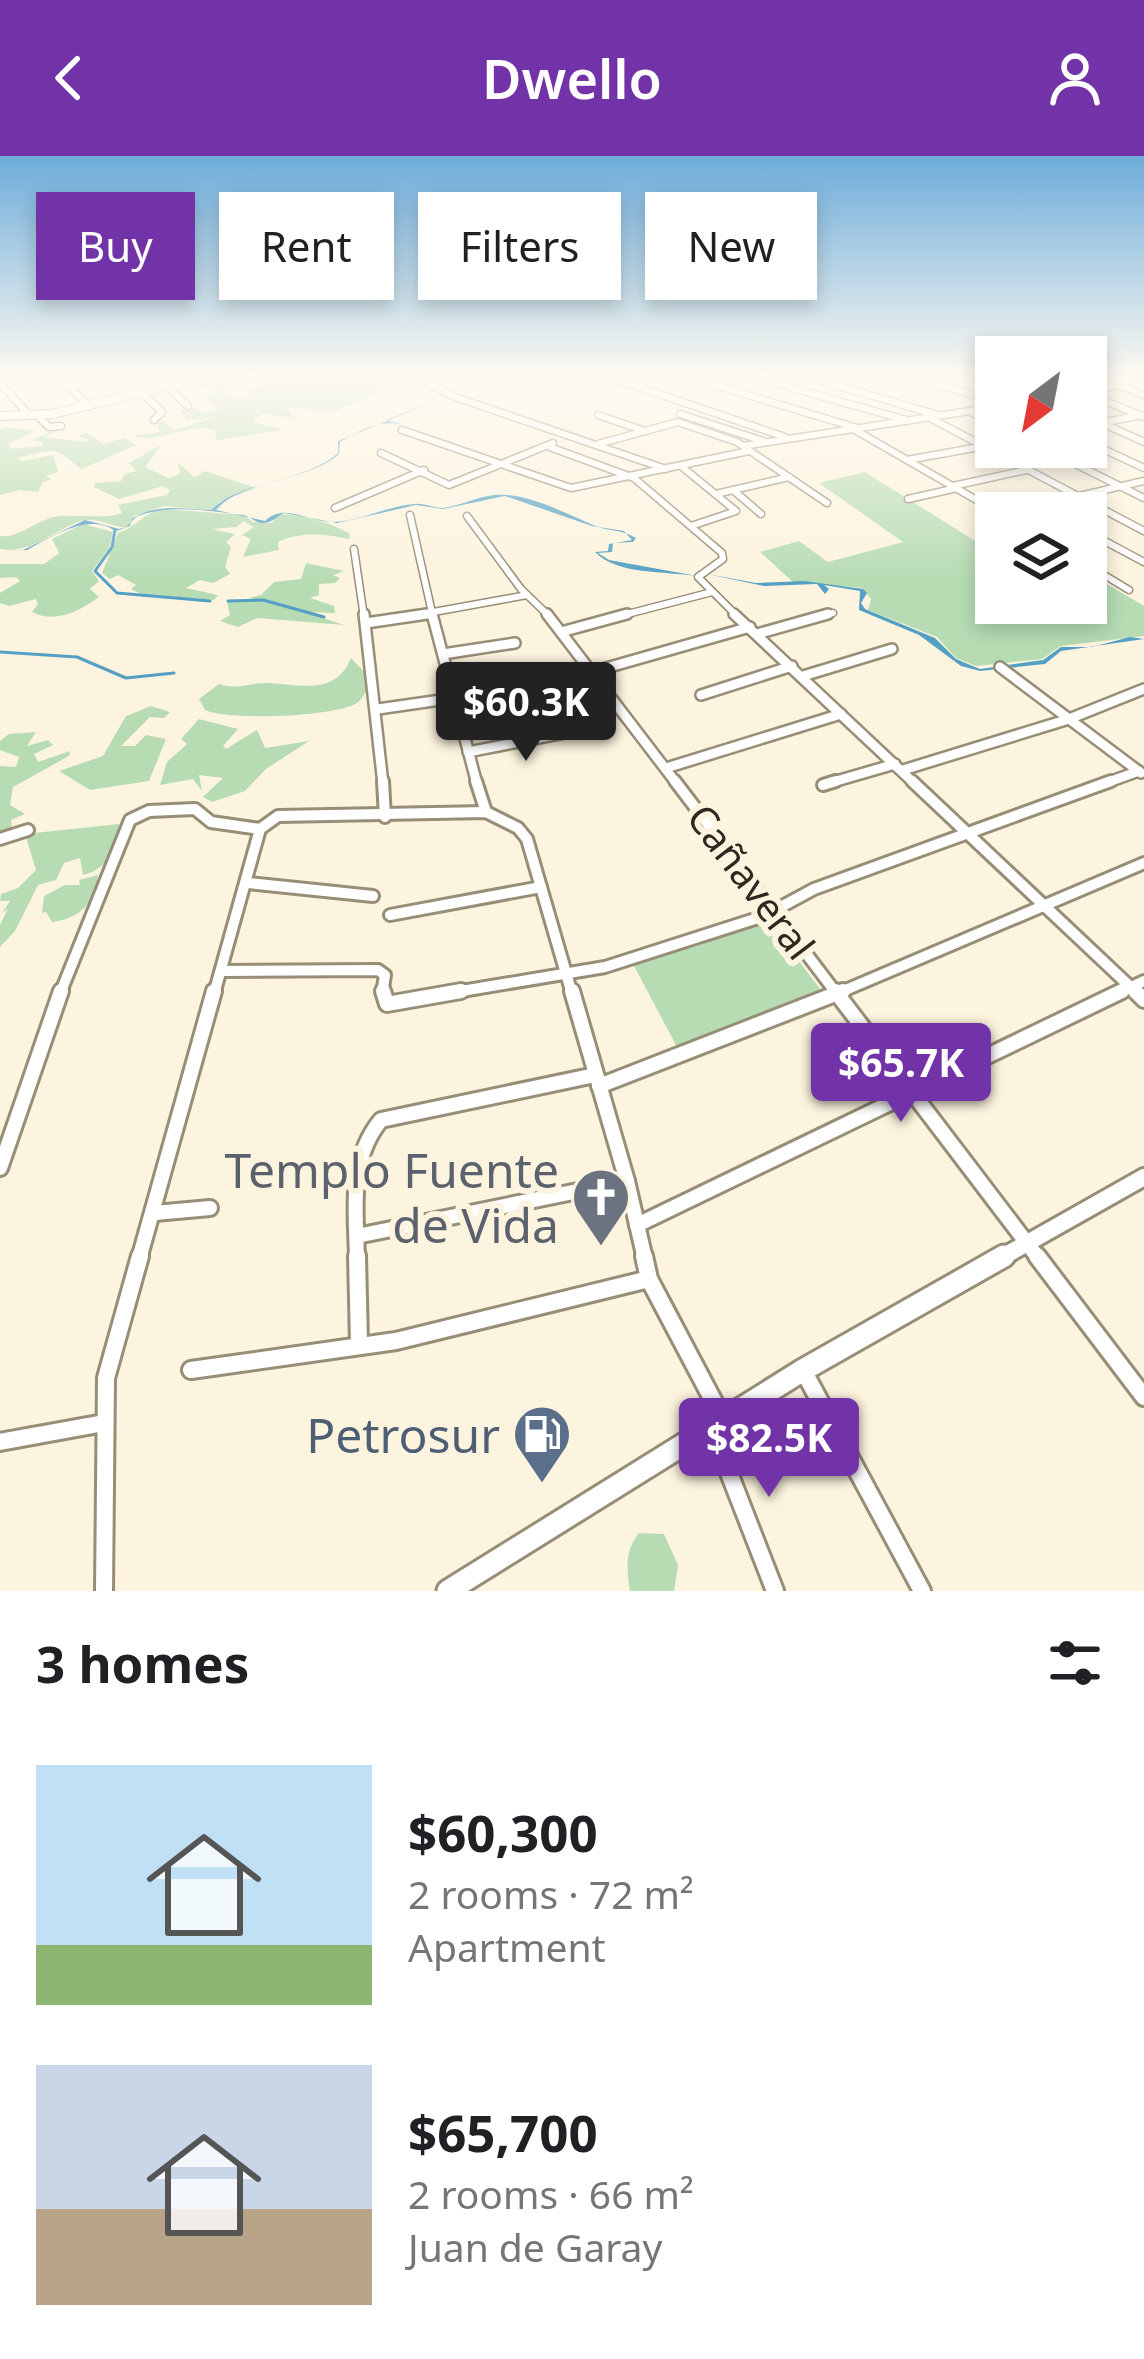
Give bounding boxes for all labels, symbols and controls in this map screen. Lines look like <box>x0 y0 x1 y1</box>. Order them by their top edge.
text: Dwello <box>482 41 662 115</box>
icon: back <box>36 45 102 111</box>
icon: person <box>1042 45 1108 111</box>
chip: Buy <box>36 192 195 300</box>
chip: Rent <box>219 192 394 300</box>
chip: Filters <box>418 192 621 300</box>
chip: New <box>645 192 817 300</box>
north arrow <box>975 336 1107 468</box>
map controls <box>975 336 1107 624</box>
button: layers <box>975 492 1107 624</box>
pin: $60.3K <box>428 662 624 764</box>
text: $60.3K <box>463 674 589 727</box>
street label: Cañaveral <box>676 793 828 969</box>
pin: $65.7K <box>803 1023 999 1125</box>
text: $65.7K <box>838 1035 964 1088</box>
place label: Templo Fuente de Vida <box>225 1137 559 1257</box>
church icon: Templo Fuente de Vida <box>570 1166 632 1248</box>
pin: $82.5K <box>671 1398 867 1500</box>
place label: Petrosur <box>306 1402 500 1467</box>
fuel station icon: Petrosur <box>511 1403 573 1485</box>
text: $82.5K <box>706 1410 832 1463</box>
text: 3 homes <box>36 1628 249 1698</box>
icon: filters <box>1042 1630 1108 1696</box>
text: $60,300 <box>408 1797 598 1867</box>
icon: home <box>132 1813 276 1957</box>
text: 2 rooms · 72 m² <box>408 1867 694 1920</box>
text: Apartment <box>408 1920 606 1973</box>
text: $65,700 <box>408 2097 598 2167</box>
icon: home <box>132 2113 276 2257</box>
text: 2 rooms · 66 m² <box>408 2167 694 2220</box>
text: Juan de Garay <box>408 2220 662 2273</box>

